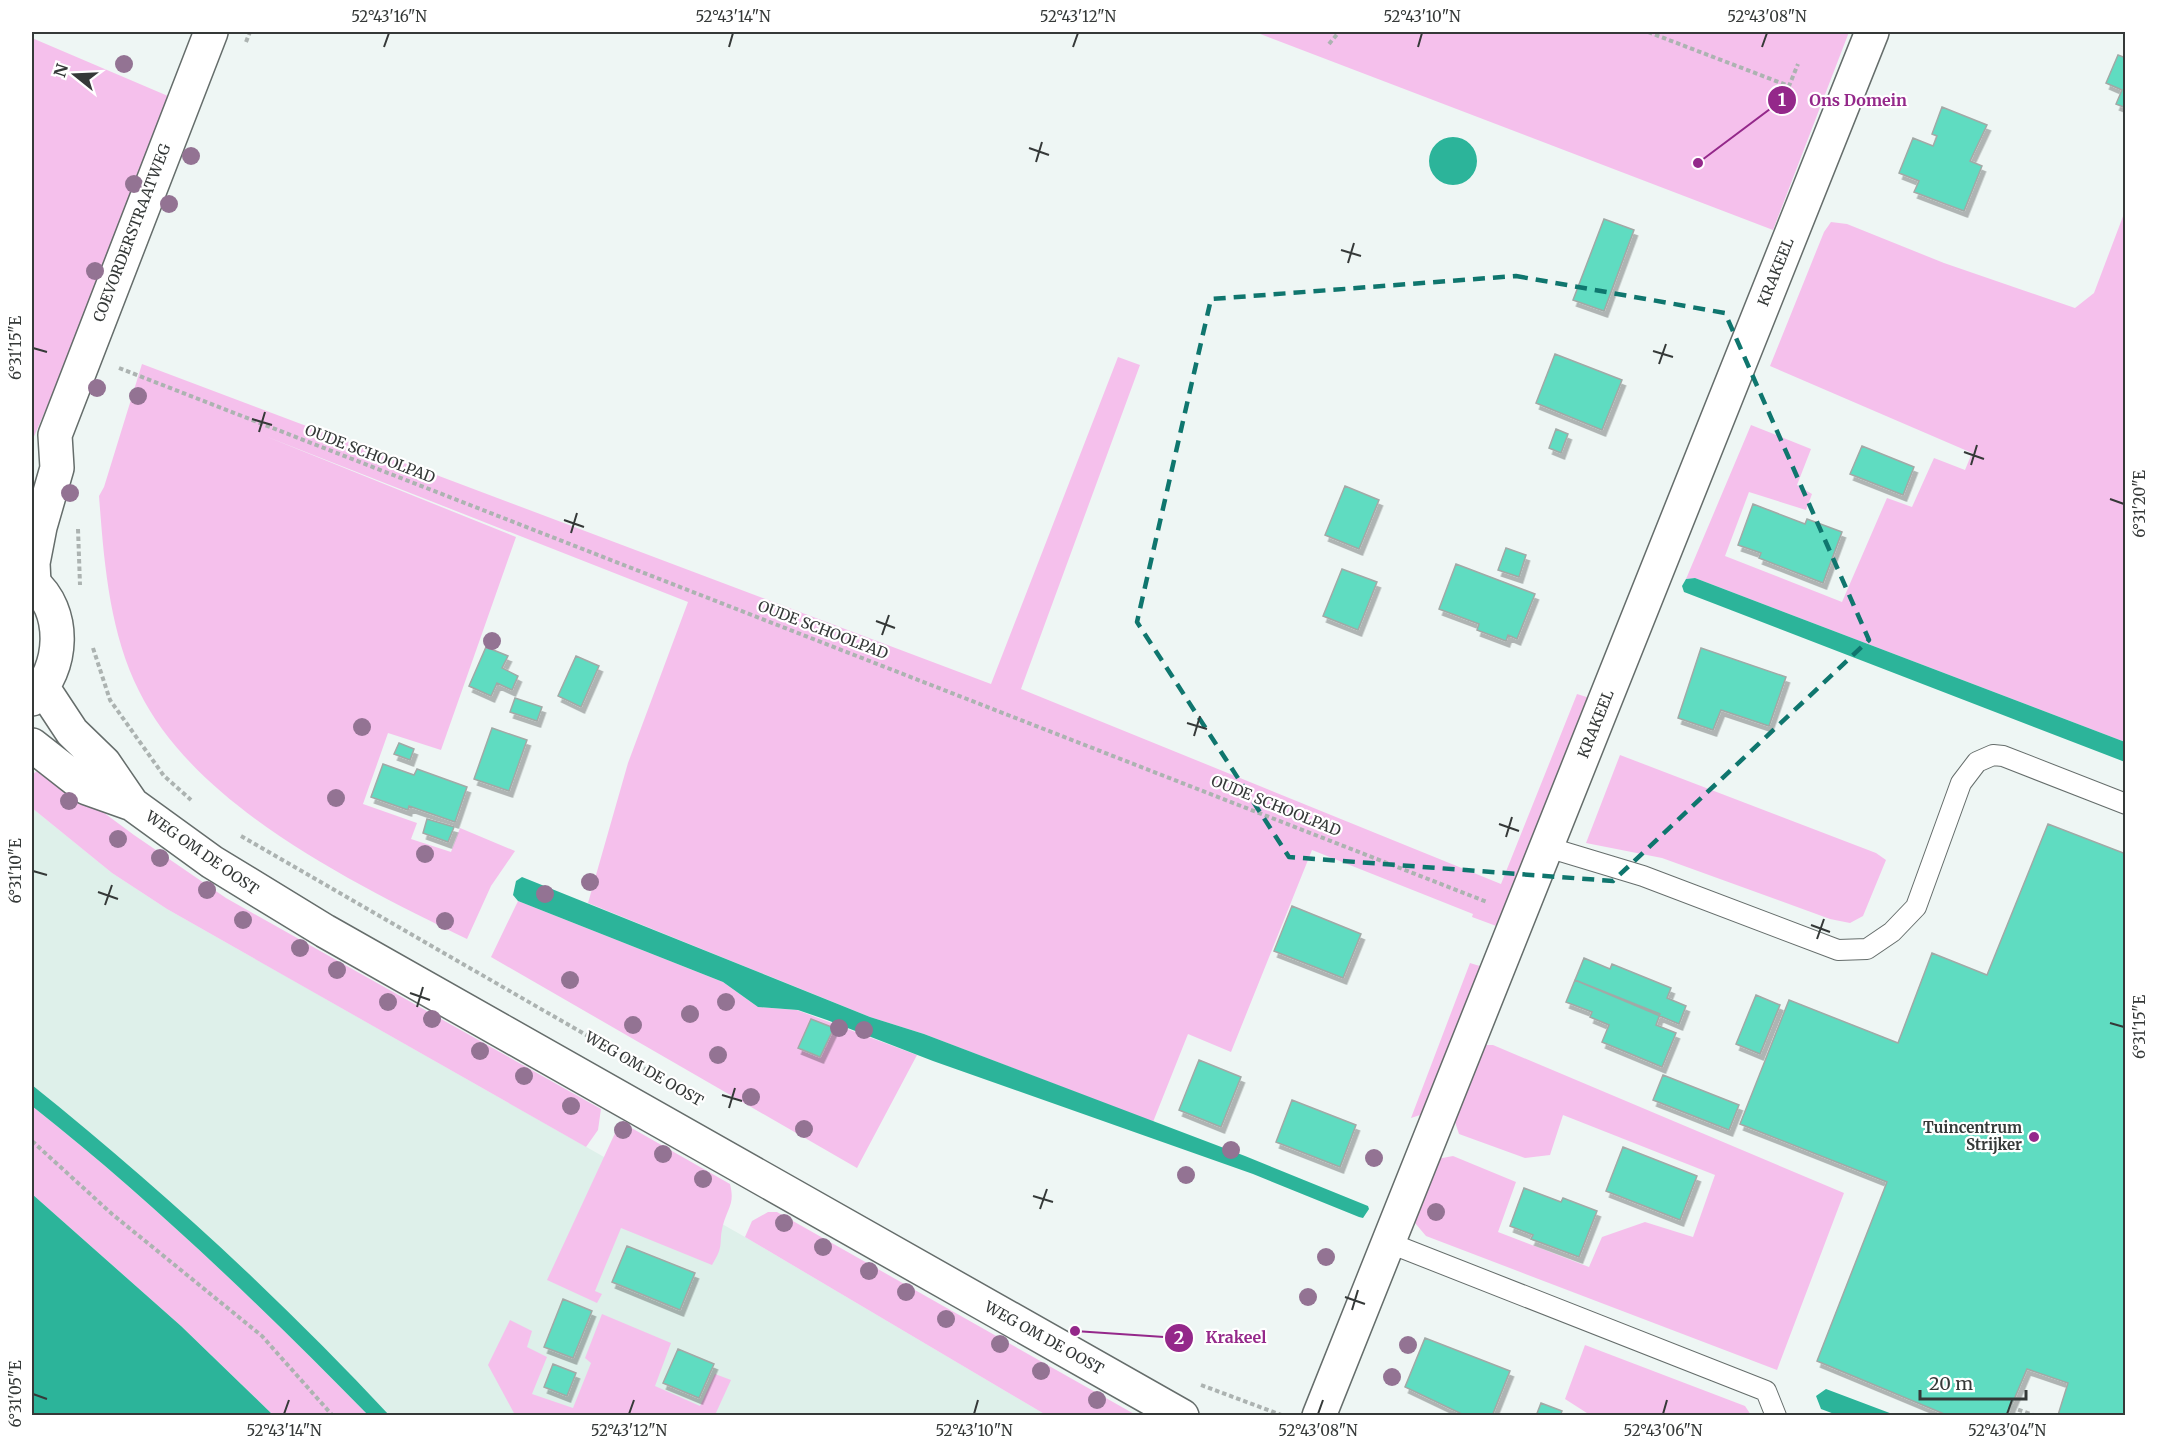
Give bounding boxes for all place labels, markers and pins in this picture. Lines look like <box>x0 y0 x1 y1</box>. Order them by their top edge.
callout: Ons Domein <box>1767 83 1919 117</box>
place label: Tuincentrum Strijker <box>1923 1118 2022 1154</box>
marker: Tuincentrum Strijker <box>2027 1130 2041 1144</box>
callout: Krakeel <box>1164 1321 1278 1355</box>

